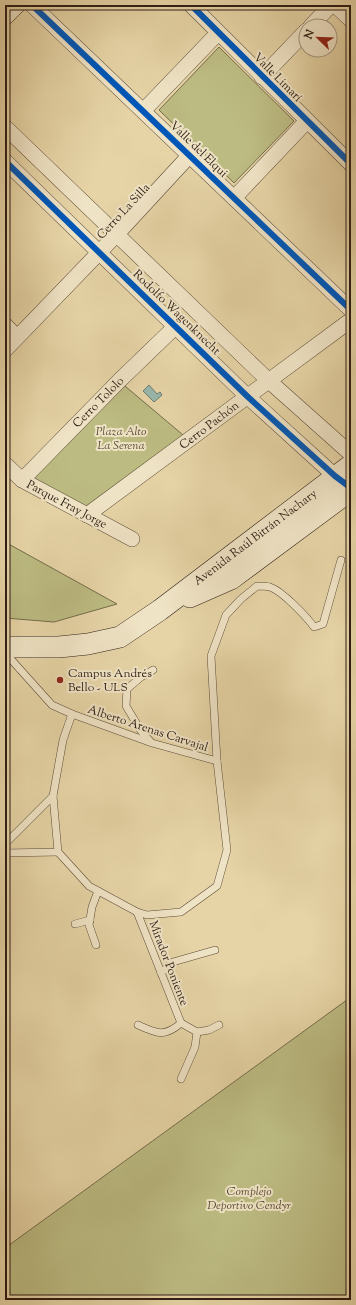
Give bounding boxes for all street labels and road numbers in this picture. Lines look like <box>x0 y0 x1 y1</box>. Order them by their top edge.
street label: Valle Limarí <box>249 49 306 107</box>
street label: Valle del Elqui <box>165 117 232 183</box>
street label: Cerro La Silla <box>93 179 155 244</box>
street label: Rodolfo Wagenknecht <box>128 266 224 360</box>
street label: Cerro Tololo <box>69 373 129 433</box>
street label: Cerro Pachón <box>176 397 243 454</box>
street label: Parque Fray Jorge <box>23 476 110 534</box>
street label: Avenida Raúl Bitrán Nachary <box>190 485 321 590</box>
street label: Alberto Arenas Carvajal <box>85 701 211 757</box>
street label: Mirador Poniente <box>144 918 193 1009</box>

